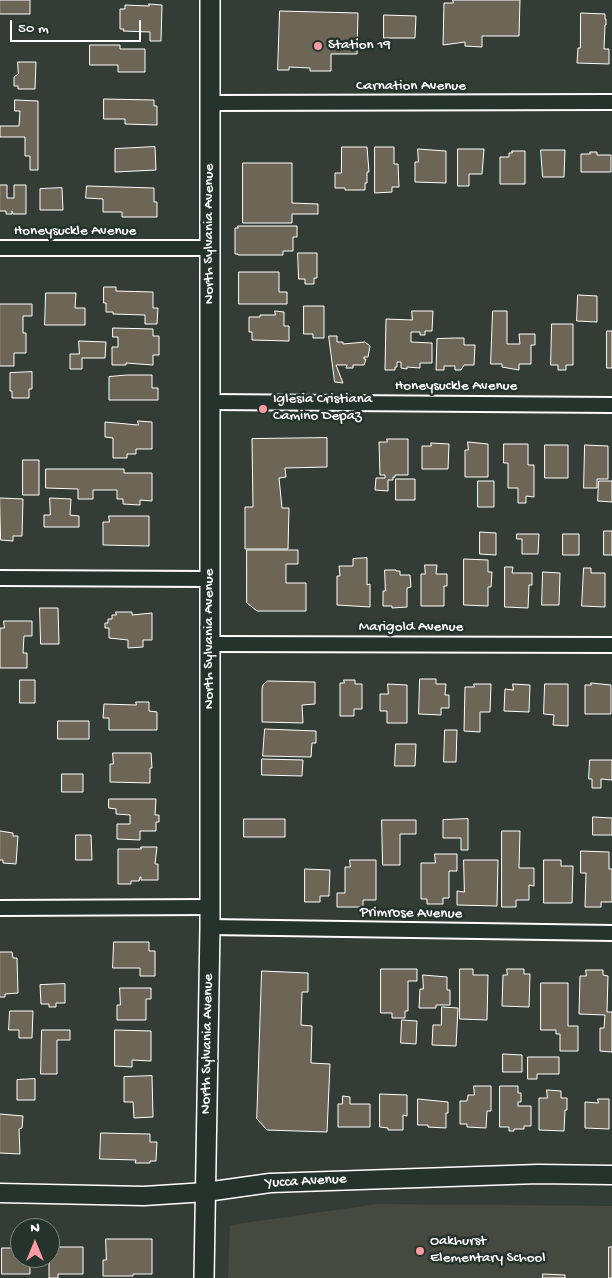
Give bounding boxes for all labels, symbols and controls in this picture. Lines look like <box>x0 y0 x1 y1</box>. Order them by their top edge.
scale bar <box>12 10 144 42</box>
text: 50 m <box>18 20 49 38</box>
place label: Station 19 <box>328 37 391 55</box>
marker: Station 19 <box>312 40 324 52</box>
street label: Carnation Avenue <box>356 78 466 96</box>
street label: North Sylvania Avenue <box>201 164 219 304</box>
street label: Honeysuckle Avenue <box>14 223 136 241</box>
street label: Honeysuckle Avenue <box>395 378 517 396</box>
place label: Iglesia Cristiana Camino Depaz <box>273 391 372 426</box>
marker: Iglesia Cristiana Camino Depaz <box>257 403 269 415</box>
street label: North Sylvania Avenue <box>201 569 219 709</box>
street label: Marigold Avenue <box>359 619 463 637</box>
street label: Primrose Avenue <box>360 904 462 924</box>
street label: North Sylvania Avenue <box>198 974 218 1114</box>
street label: Yucca Avenue <box>265 1171 347 1193</box>
north arrow <box>10 1218 60 1268</box>
text: N <box>30 1220 40 1237</box>
place label: Oakhurst Elementary School <box>430 1233 546 1268</box>
marker: Oakhurst Elementary School <box>414 1245 426 1257</box>

